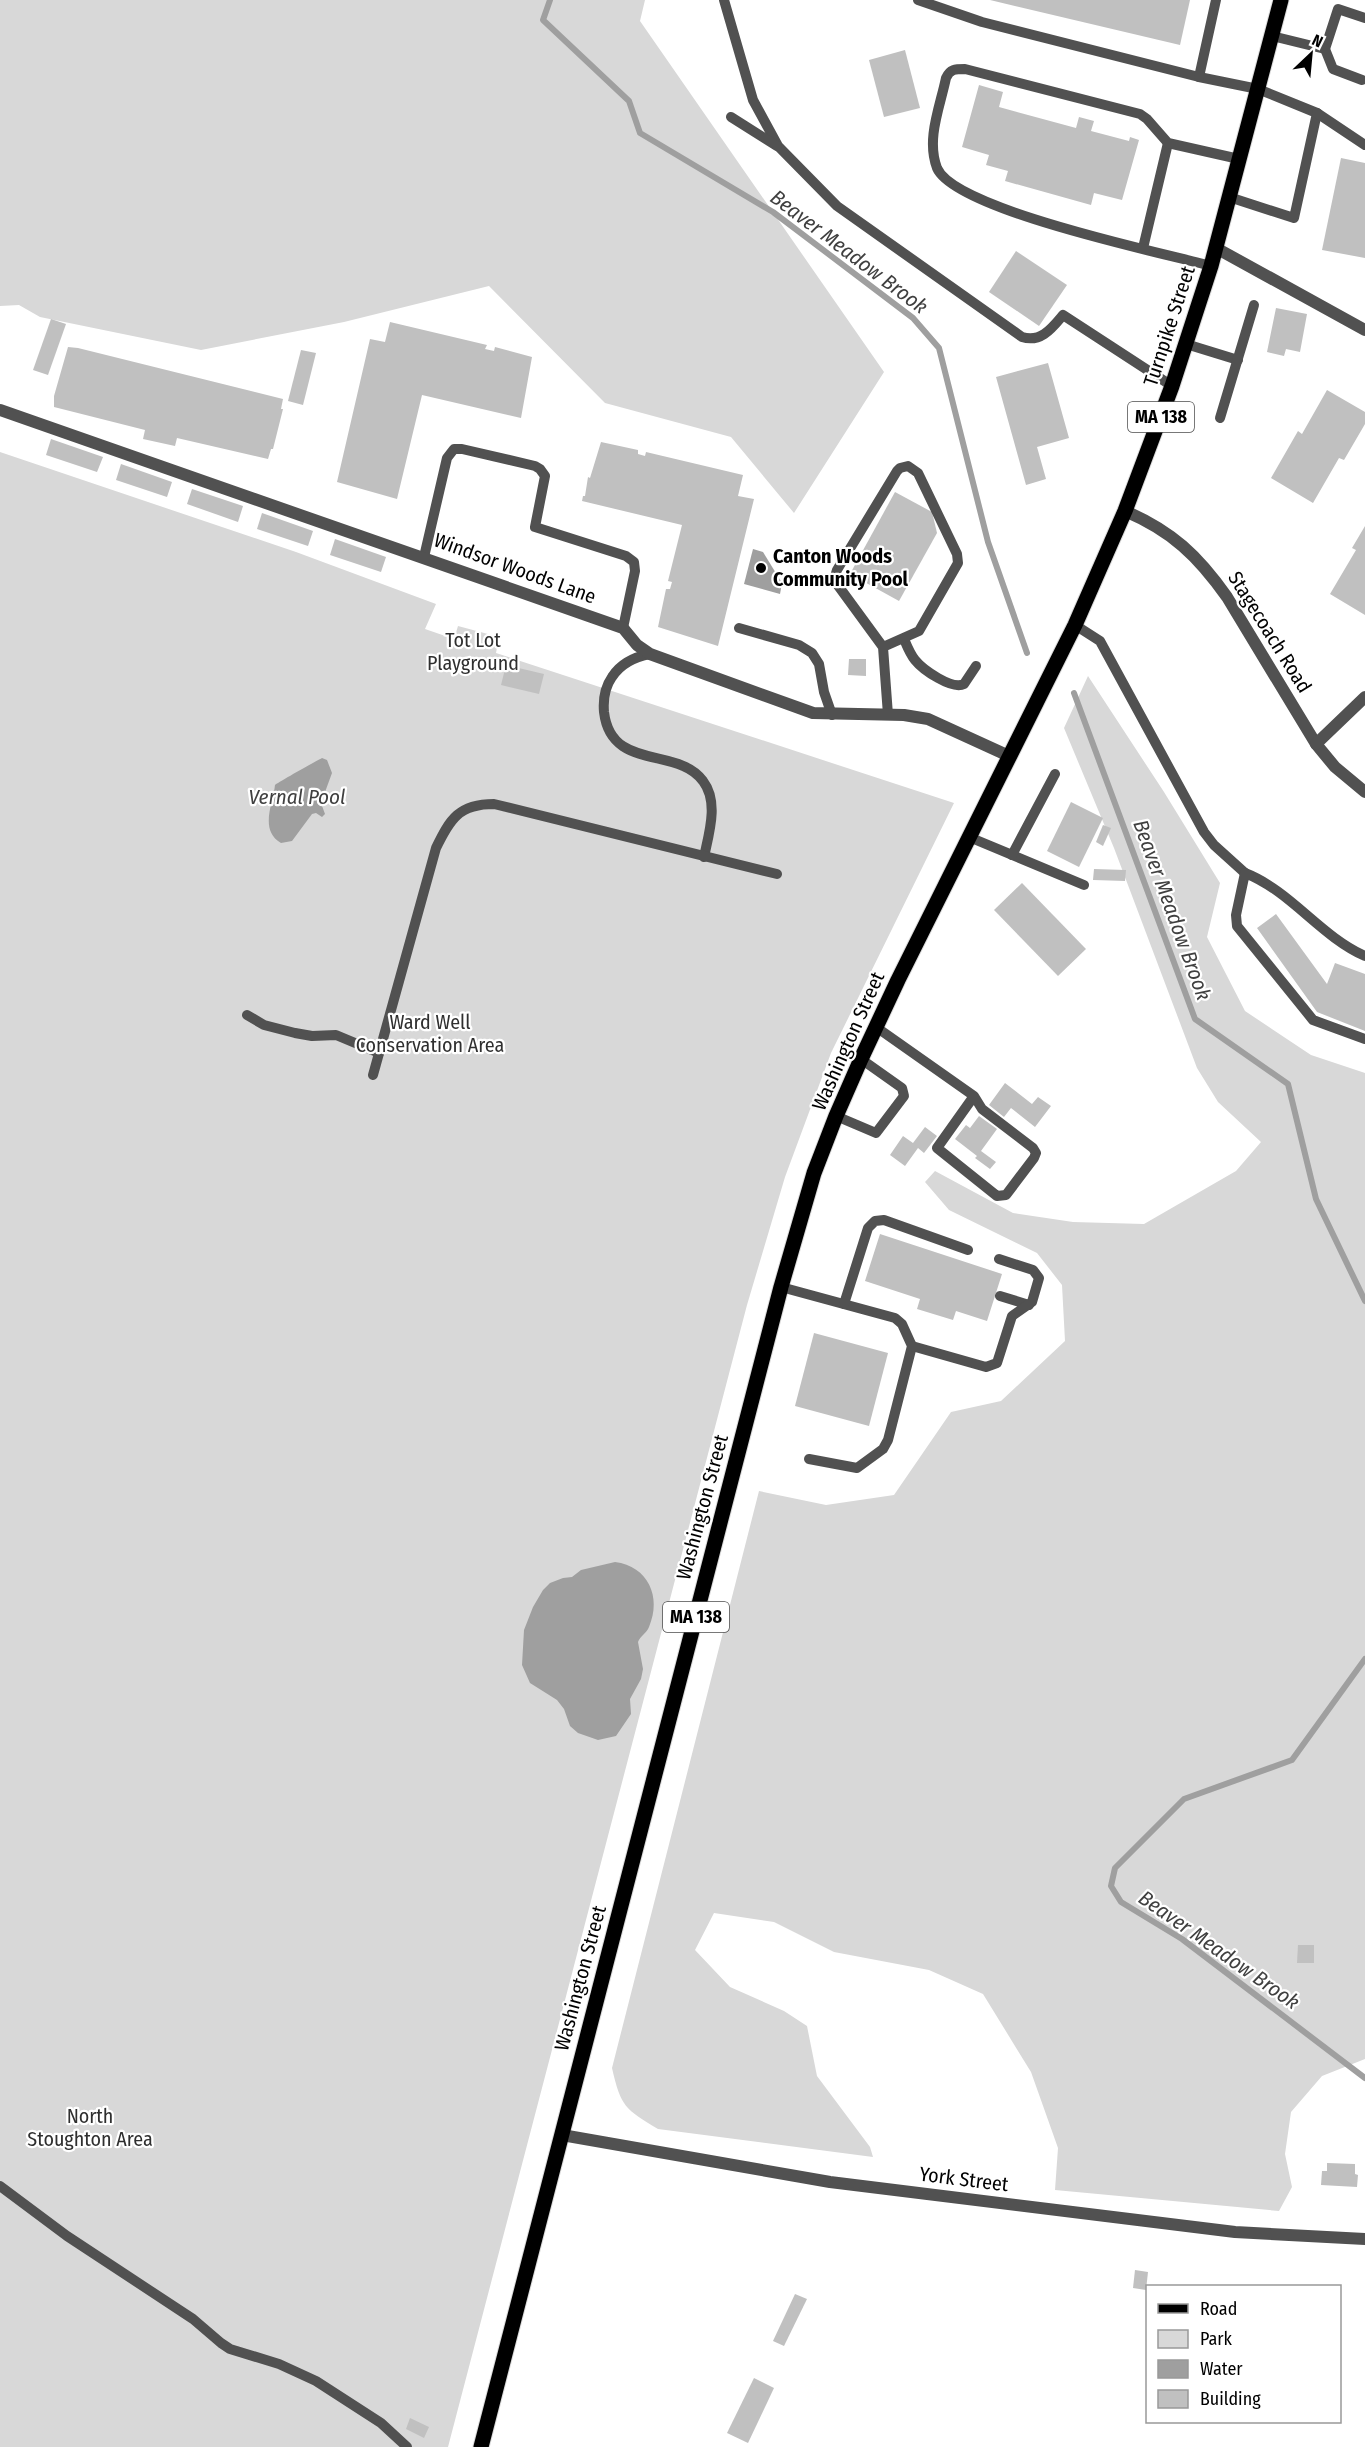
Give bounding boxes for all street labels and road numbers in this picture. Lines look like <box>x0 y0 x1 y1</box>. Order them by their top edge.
street label: Turnpike Street <box>1138 262 1200 389</box>
road number: MA 138 <box>1128 402 1194 432</box>
street label: Windsor Woods Lane <box>431 528 599 608</box>
street label: Stagecoach Road <box>1223 567 1317 697</box>
street label: Washington Street <box>807 968 890 1114</box>
street label: Washington Street <box>671 1431 733 1582</box>
road number: MA 138 <box>663 1602 729 1632</box>
street label: Washington Street <box>549 1902 611 2053</box>
street label: York Street <box>918 2162 1010 2196</box>

